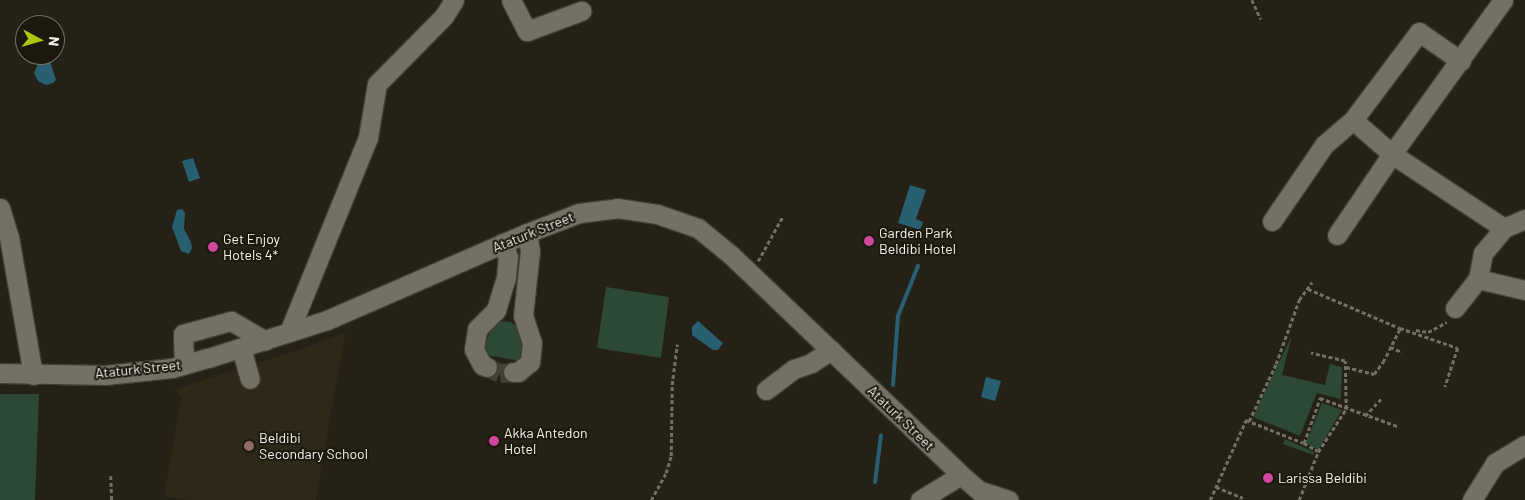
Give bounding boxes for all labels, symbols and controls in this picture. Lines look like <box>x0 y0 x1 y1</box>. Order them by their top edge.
north arrow <box>15 15 65 65</box>
text: N <box>45 36 63 47</box>
street label: Ataturk Street <box>490 208 576 256</box>
place label: Garden Park Beldibi Hotel <box>879 225 956 258</box>
place label: Get Enjoy Hotels 4* <box>223 231 280 264</box>
marker: Garden Park Beldibi Hotel <box>863 235 875 247</box>
marker: Get Enjoy Hotels 4* <box>207 241 219 253</box>
street label: Ataturk Street <box>94 356 182 382</box>
street label: Ataturk Street <box>864 382 938 454</box>
place label: Akka Antedon Hotel <box>504 425 588 458</box>
place label: Beldibi Secondary School <box>259 430 368 462</box>
marker: Akka Antedon Hotel <box>488 435 500 447</box>
marker: Beldibi Secondary School <box>243 440 255 452</box>
place label: Larissa Beldibi <box>1278 470 1367 486</box>
marker: Larissa Beldibi <box>1262 472 1274 484</box>

